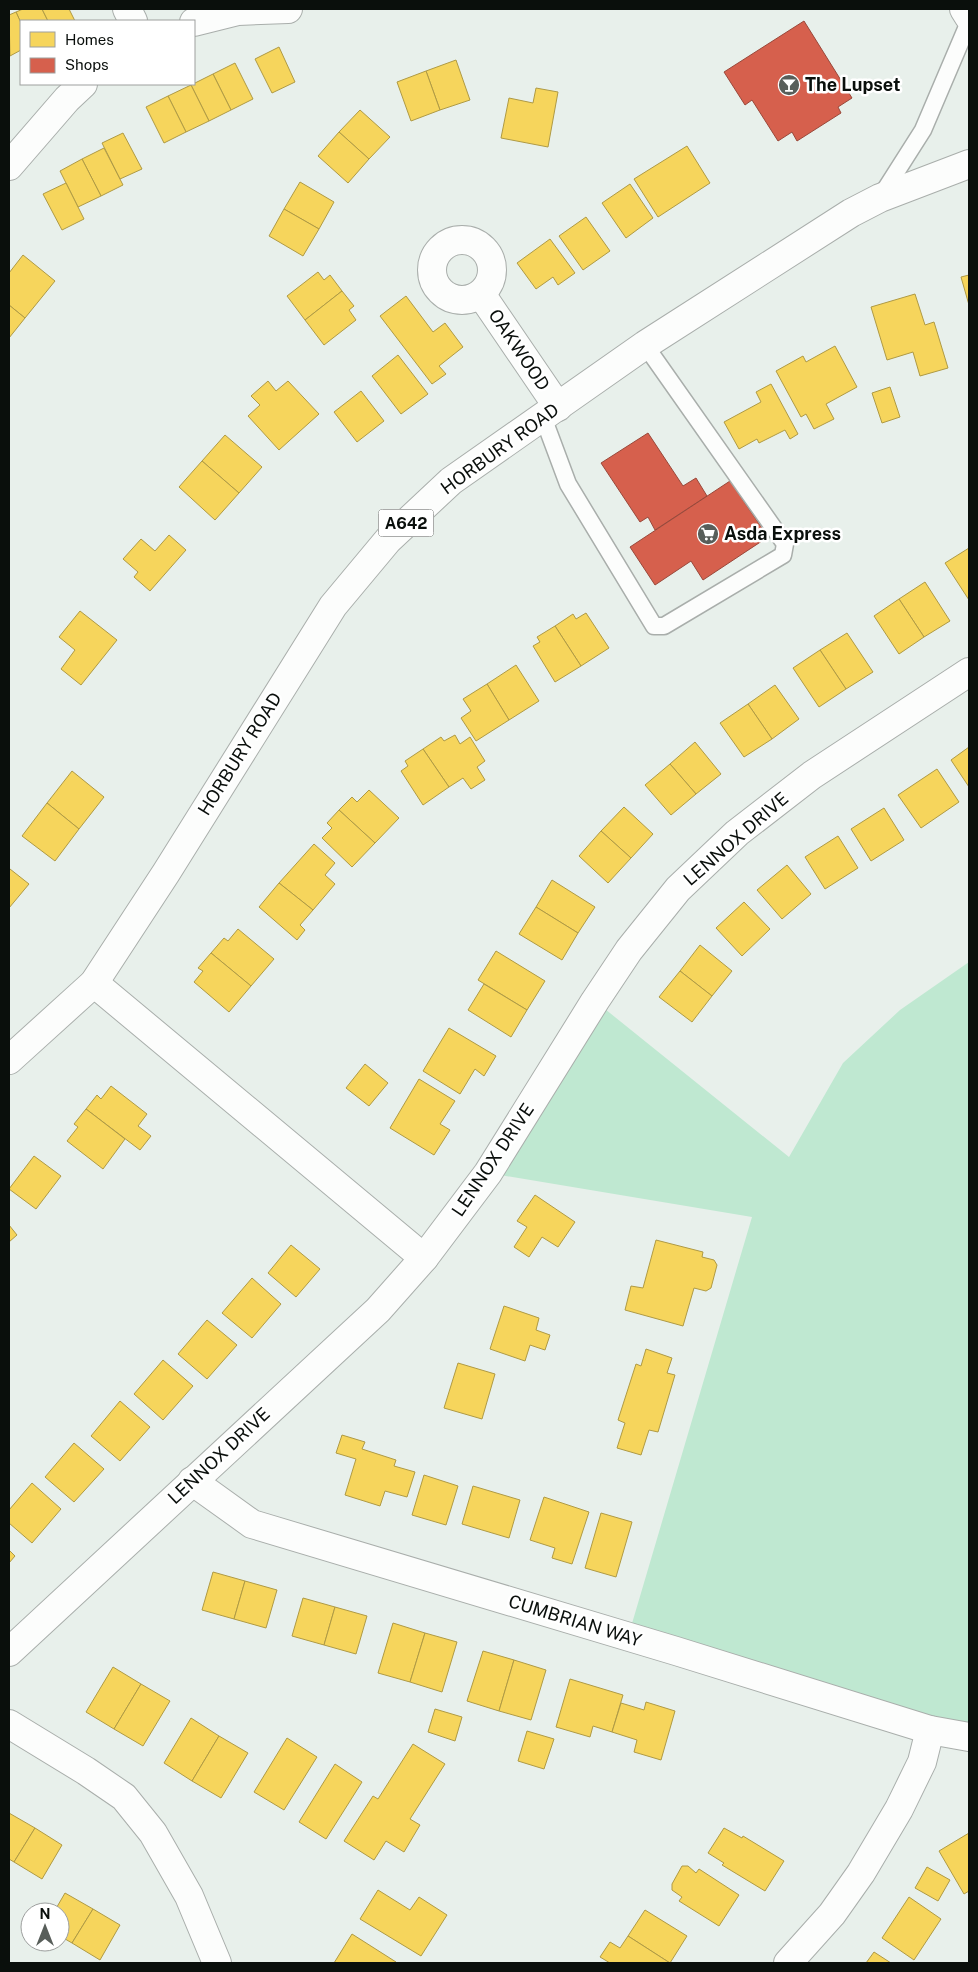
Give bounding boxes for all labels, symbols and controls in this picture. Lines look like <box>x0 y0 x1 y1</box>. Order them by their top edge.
legend <box>20 20 195 85</box>
text: Homes <box>65 31 114 48</box>
text: Shops <box>65 56 109 73</box>
bar icon: The Lupset <box>777 73 801 97</box>
place label: The Lupset <box>805 74 900 95</box>
street label: OAKWOOD <box>485 305 554 394</box>
street label: HORBURY ROAD <box>437 399 563 498</box>
road number: A642 <box>378 509 434 536</box>
supermarket icon: Asda Express <box>696 522 720 546</box>
place label: Asda Express <box>724 523 841 544</box>
street label: HORBURY ROAD <box>193 688 286 819</box>
street label: LENNOX DRIVE <box>679 788 792 890</box>
street label: LENNOX DRIVE <box>447 1099 538 1220</box>
street label: LENNOX DRIVE <box>163 1403 274 1508</box>
street label: CUMBRIAN WAY <box>506 1590 644 1651</box>
north arrow <box>20 1902 70 1952</box>
text: N <box>40 1906 50 1922</box>

